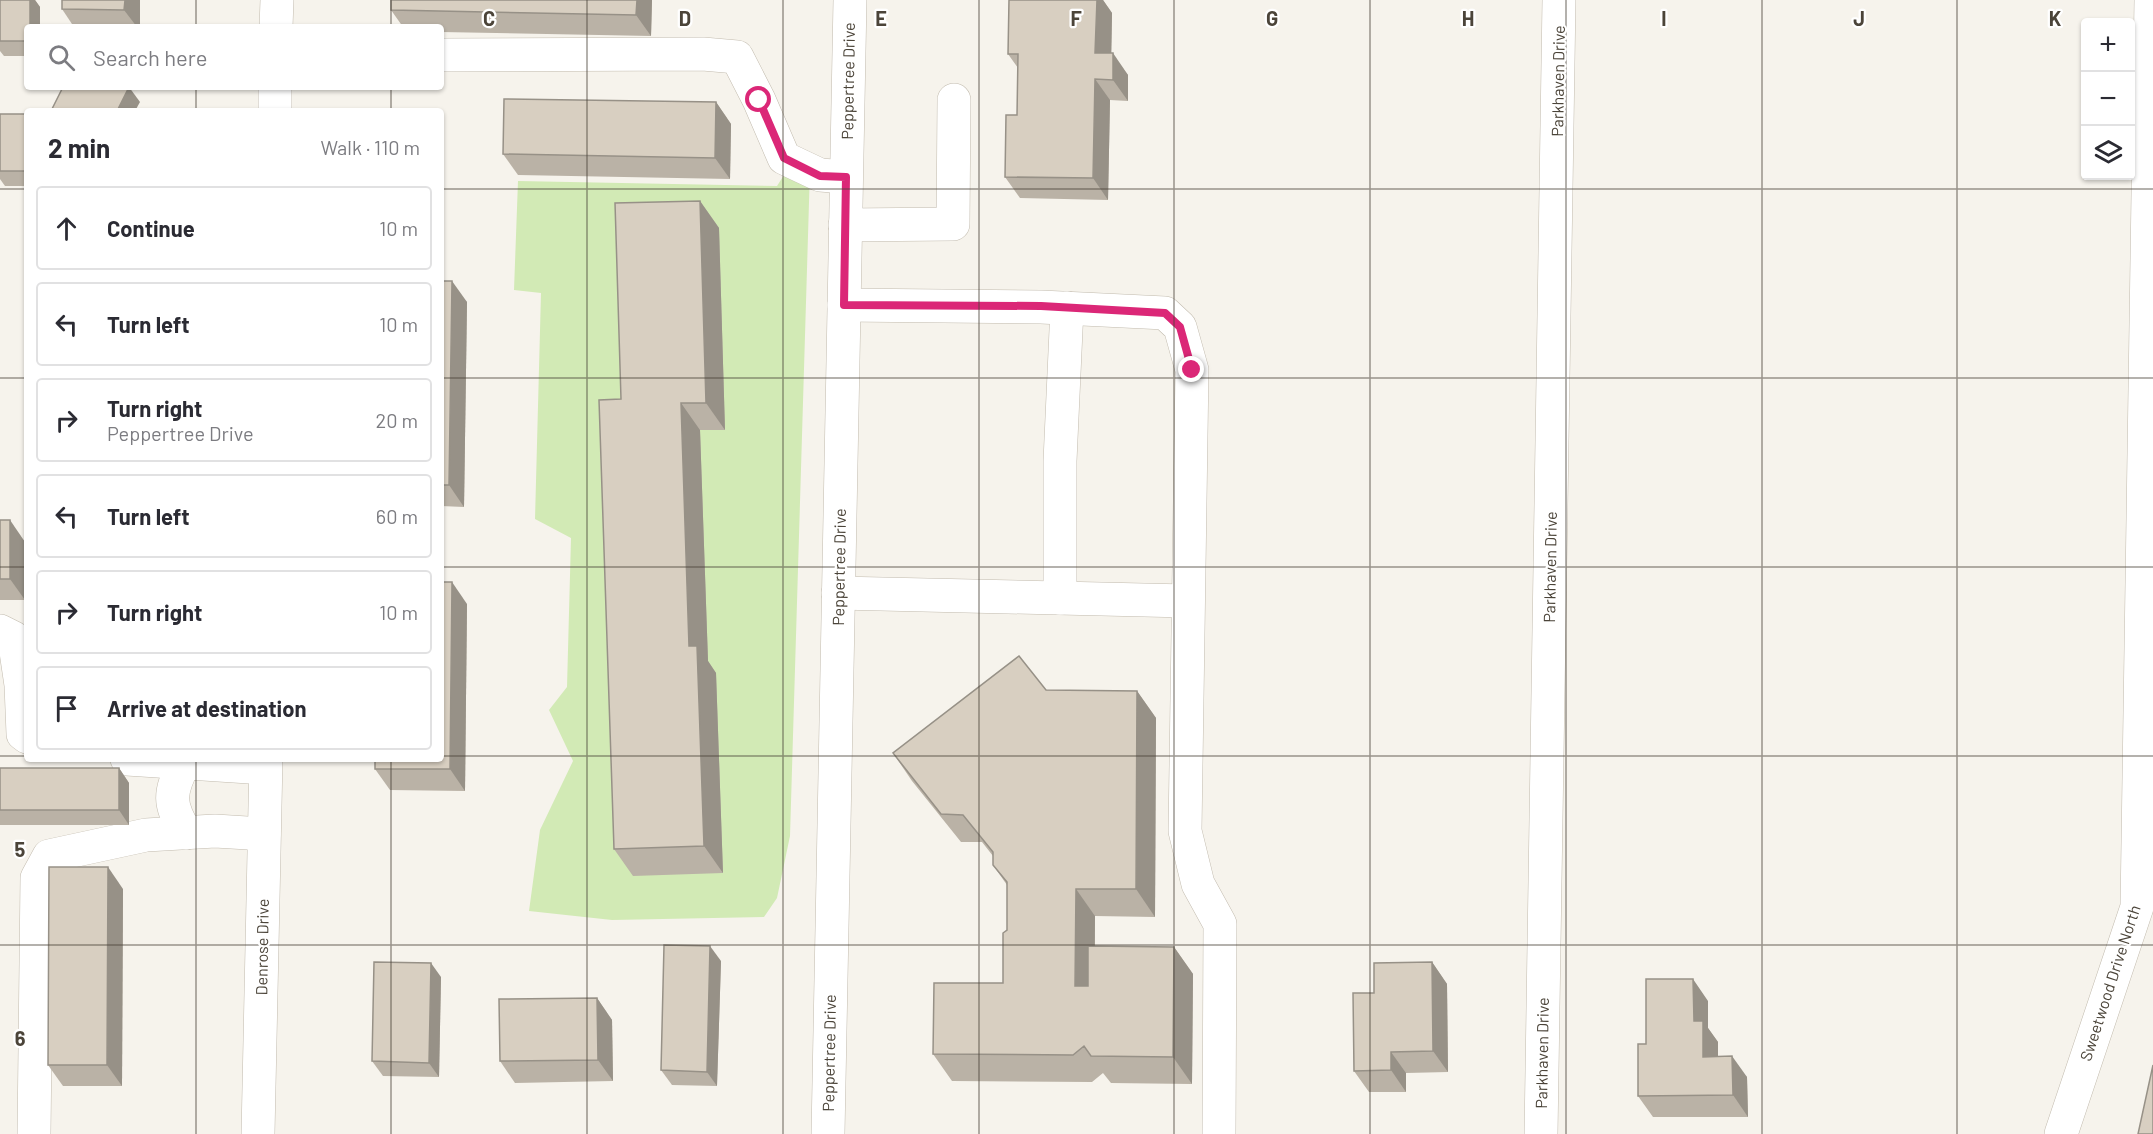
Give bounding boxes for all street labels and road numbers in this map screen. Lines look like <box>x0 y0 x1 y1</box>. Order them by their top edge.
street label: Peppertree Drive <box>837 22 858 140</box>
street label: Parkhaven Drive <box>1547 25 1568 137</box>
street label: Peppertree Drive <box>828 508 849 626</box>
street label: Parkhaven Drive <box>1539 511 1560 623</box>
street label: Denrose Drive <box>251 899 272 995</box>
street label: Sweetwood Drive North <box>2075 902 2144 1063</box>
street label: Peppertree Drive <box>818 994 839 1112</box>
street label: Parkhaven Drive <box>1531 997 1552 1109</box>

